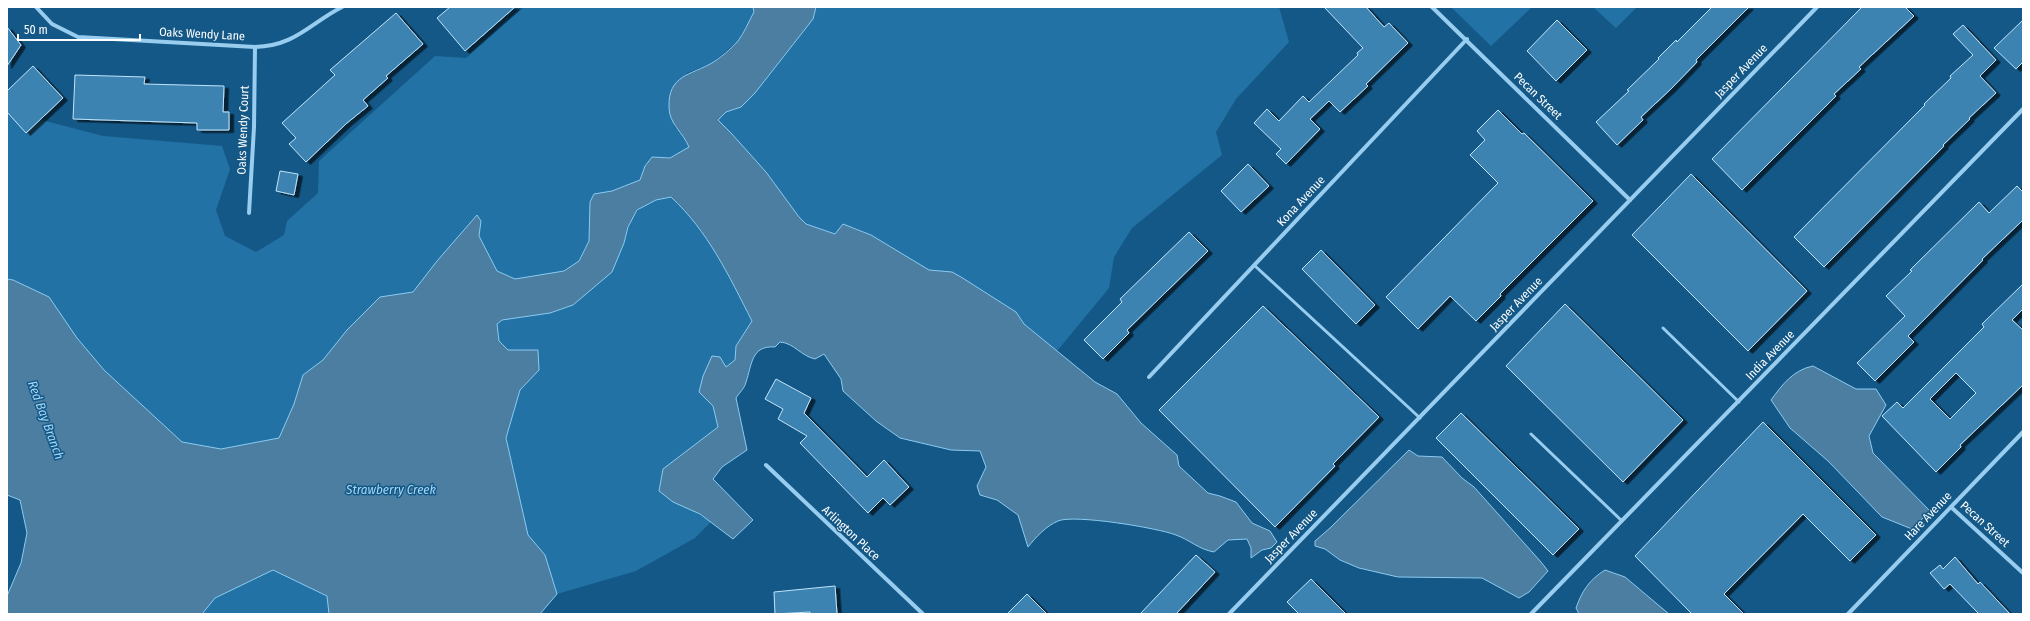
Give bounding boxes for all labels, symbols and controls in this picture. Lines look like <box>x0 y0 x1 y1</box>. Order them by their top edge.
scale bar <box>18 16 140 42</box>
text: 50 m <box>24 23 48 37</box>
street label: Oaks Wendy Lane <box>159 25 245 43</box>
street label: Jasper Avenue <box>1712 41 1770 101</box>
street label: Pecan Street <box>1511 70 1565 122</box>
street label: Oaks Wendy Court <box>234 85 252 175</box>
street label: Kona Avenue <box>1274 173 1328 229</box>
street label: Jasper Avenue <box>1487 274 1545 334</box>
street label: India Avenue <box>1743 327 1797 383</box>
water label: Red Bay Branch <box>25 379 67 461</box>
water label: Strawberry Creek <box>345 482 437 497</box>
street label: Hare Avenue <box>1901 489 1955 543</box>
street label: Pecan Street <box>1957 498 2013 550</box>
street label: Arlington Place <box>819 503 883 563</box>
street label: Jasper Avenue <box>1262 506 1320 566</box>

